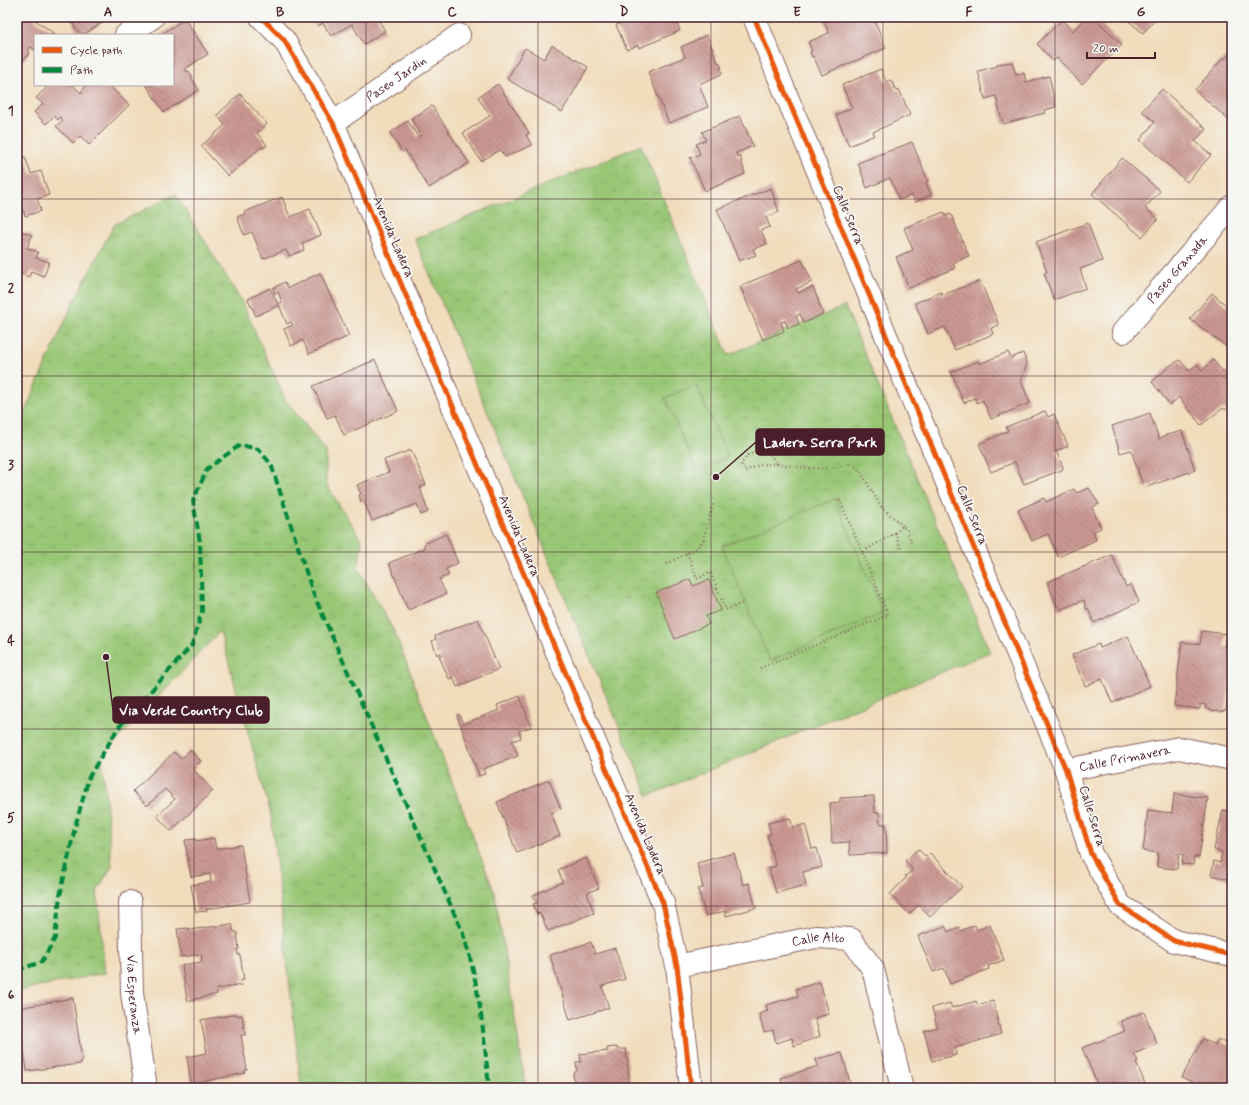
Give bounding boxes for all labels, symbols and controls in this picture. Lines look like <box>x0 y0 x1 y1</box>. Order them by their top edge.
text: A <box>104 4 112 21</box>
text: B <box>276 4 285 21</box>
text: C <box>447 4 457 21</box>
text: D <box>620 4 629 21</box>
text: E <box>793 4 801 21</box>
text: F <box>966 4 973 21</box>
text: G <box>1137 4 1146 21</box>
legend <box>34 34 174 86</box>
scale bar <box>1087 34 1155 60</box>
text: 20 m <box>1093 41 1119 57</box>
text: Cycle path <box>70 43 122 59</box>
street label: Paseo Jardin <box>363 52 430 106</box>
text: Path <box>70 63 93 79</box>
text: 1 <box>8 103 14 120</box>
street label: Calle Serra <box>828 183 868 248</box>
street label: Avenida Ladera <box>368 194 418 281</box>
street label: Paseo Granada <box>1143 231 1212 307</box>
text: 2 <box>8 280 15 297</box>
callout: Ladera Serra Park <box>756 429 884 455</box>
text: Ladera Serra Park <box>763 434 877 452</box>
text: 3 <box>8 457 14 474</box>
street label: Calle Serra <box>952 483 992 548</box>
street label: Avenida Ladera <box>494 493 544 580</box>
text: 4 <box>7 633 15 650</box>
callout: Via Verde Country Club <box>113 697 269 723</box>
text: Via Verde Country Club <box>119 702 263 720</box>
street label: Calle Primavera <box>1078 741 1172 776</box>
street label: Calle Serra <box>1075 783 1109 849</box>
street label: Avenida Ladera <box>620 791 670 878</box>
text: 5 <box>7 810 15 827</box>
street label: Calle Alto <box>790 928 845 950</box>
street label: Via Esperanza <box>123 955 147 1036</box>
text: 6 <box>8 987 15 1004</box>

